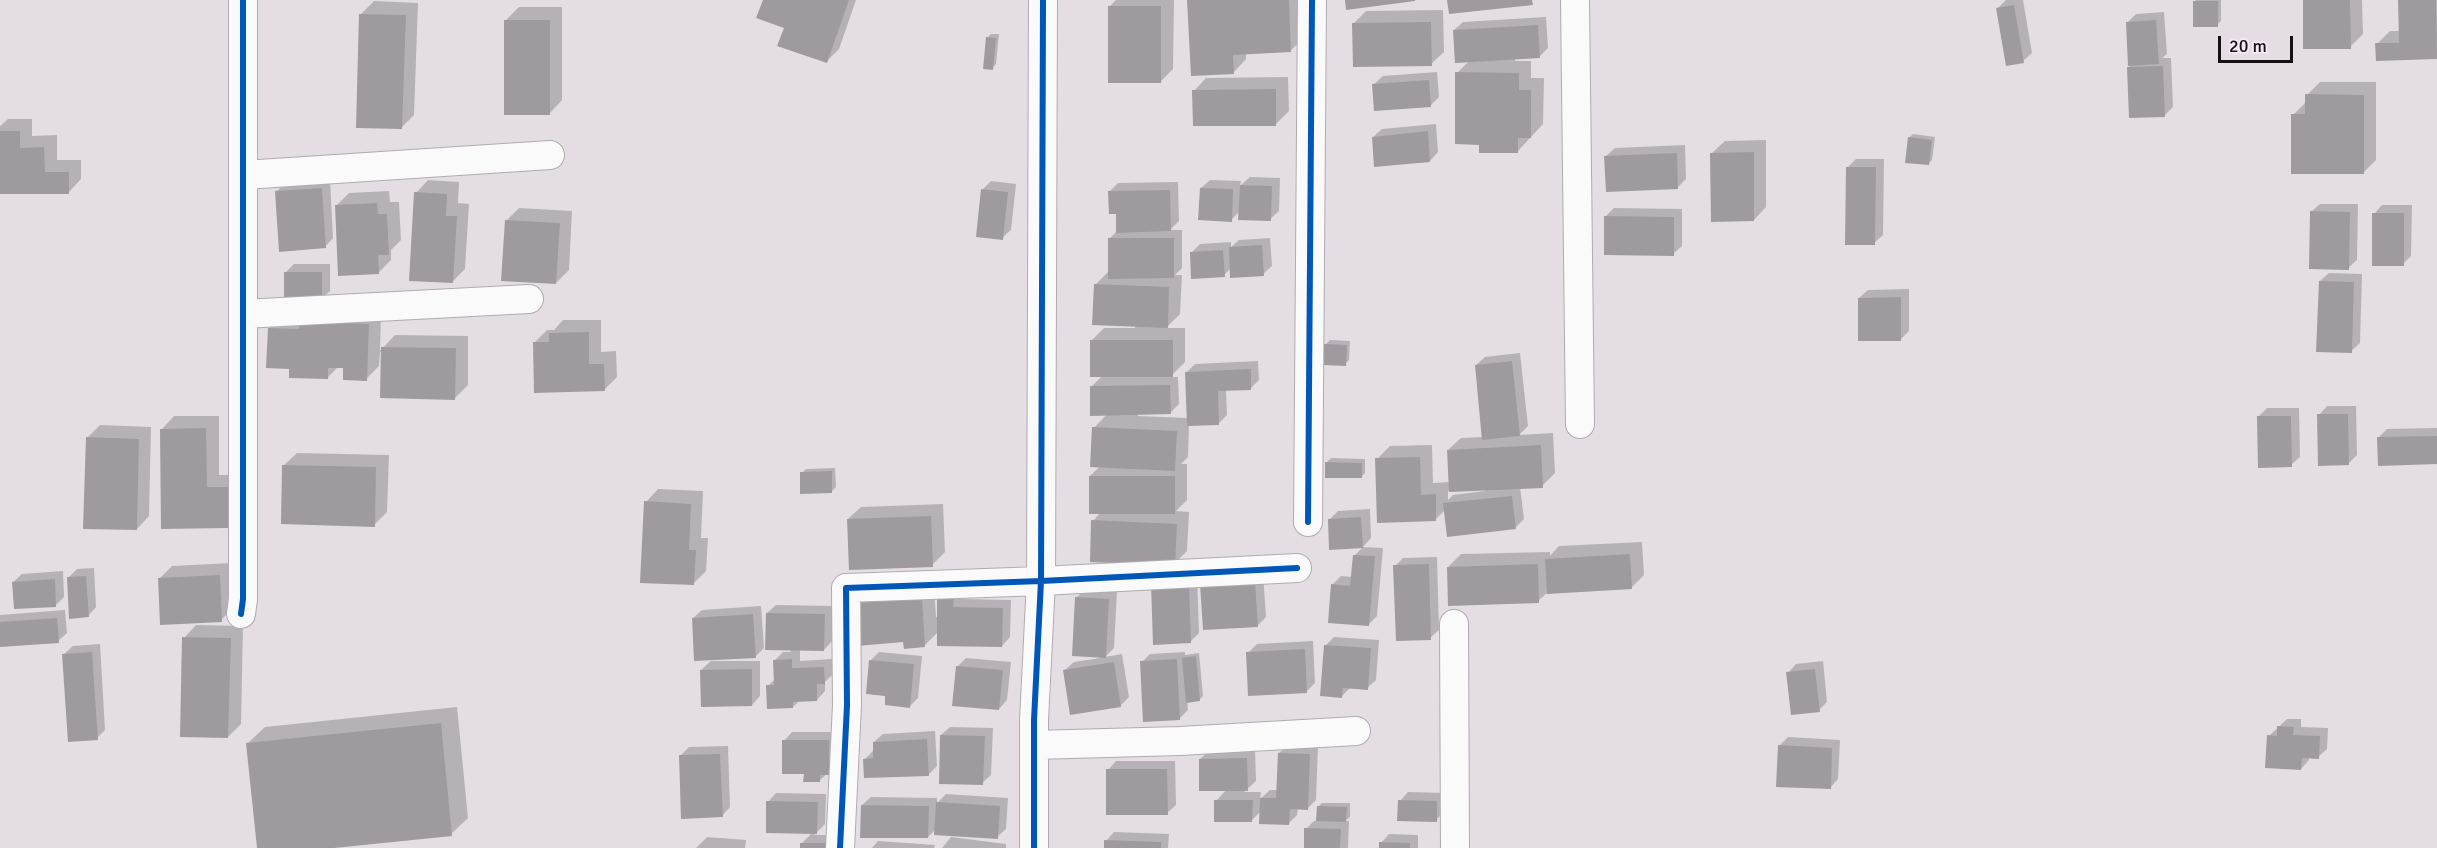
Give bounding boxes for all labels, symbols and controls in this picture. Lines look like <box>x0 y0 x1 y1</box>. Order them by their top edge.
scale bar <box>2221 24 2296 62</box>
text: 20 m <box>2229 35 2267 57</box>

